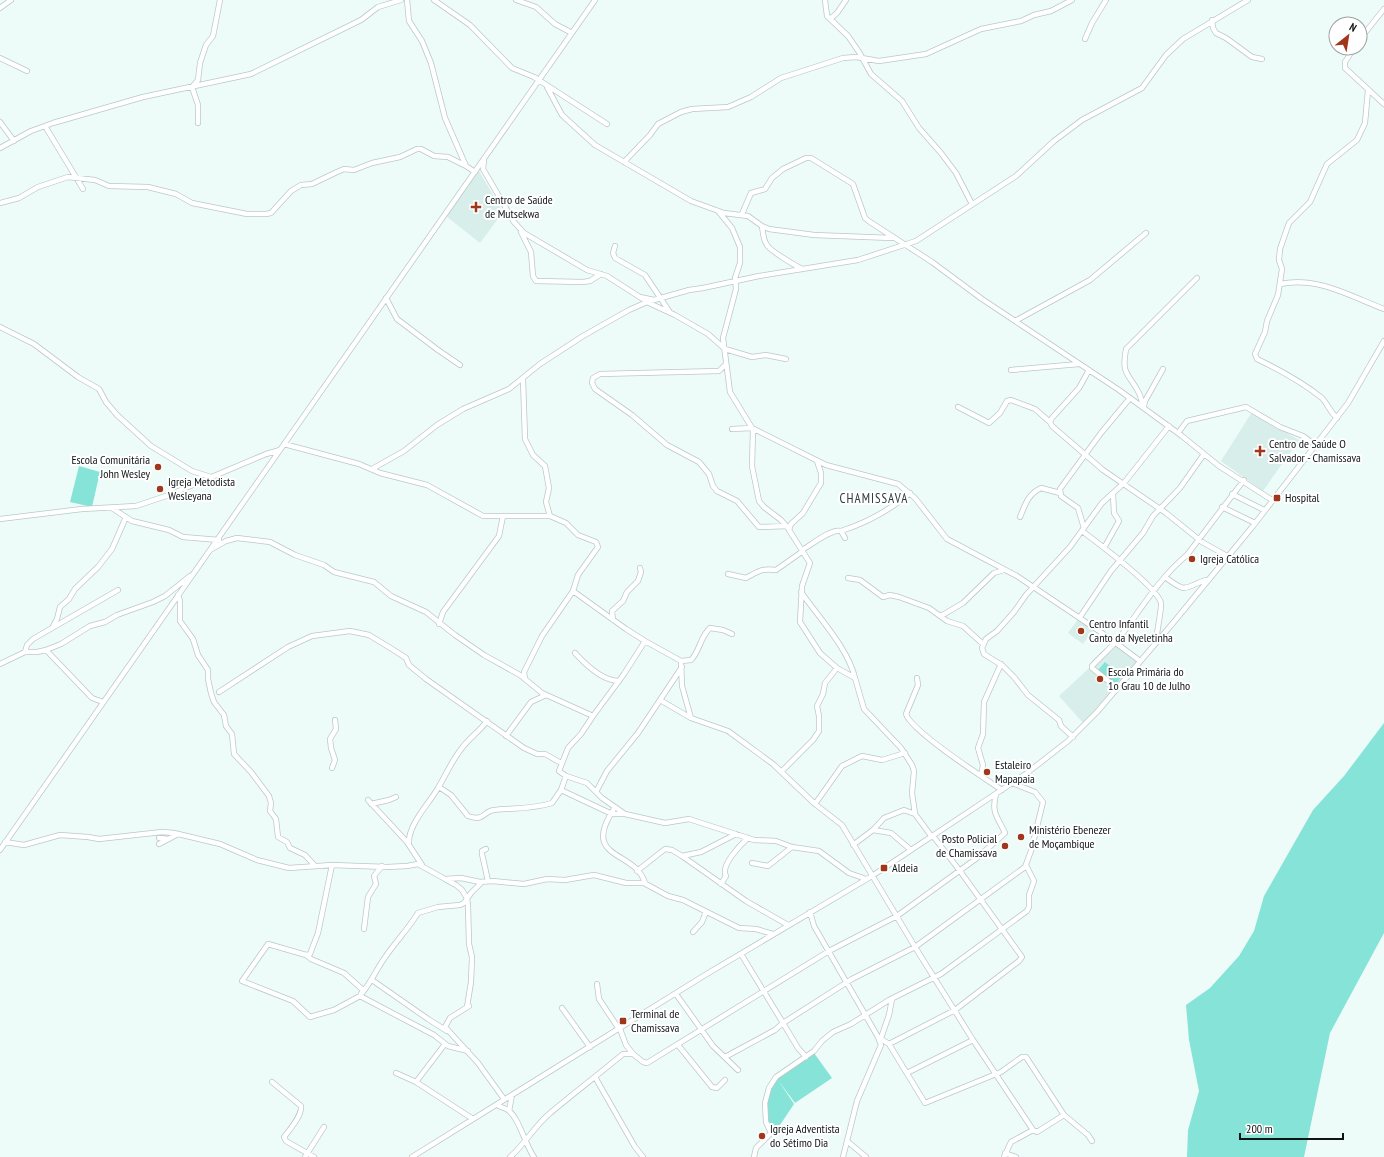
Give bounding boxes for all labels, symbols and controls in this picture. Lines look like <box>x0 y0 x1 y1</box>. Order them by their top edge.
north arrow <box>1328 16 1368 56</box>
text: N <box>1347 20 1359 35</box>
place label: Centro de Saúde de Mutsekwa <box>485 192 553 221</box>
marker: Centro de Saúde de Mutsekwa <box>470 201 482 213</box>
place label: Centro de Saúde O Salvador - Chamissava <box>1269 436 1361 465</box>
marker: Centro de Saúde O Salvador - Chamissava <box>1254 445 1266 457</box>
place label: Escola Comunitária John Wesley <box>71 452 150 481</box>
marker: Escola Comunitária John Wesley <box>153 462 163 472</box>
place label: Igreja Metodista Wesleyana <box>168 474 235 503</box>
marker: Igreja Metodista Wesleyana <box>155 484 165 494</box>
district label: CHAMISSAVA <box>840 490 908 507</box>
place label: Hospital <box>1285 490 1320 505</box>
marker: Hospital <box>1272 493 1282 503</box>
place label: Igreja Católica <box>1200 551 1259 566</box>
marker: Igreja Católica <box>1187 554 1197 564</box>
place label: Centro Infantil Canto da Nyeletinha <box>1089 616 1173 645</box>
marker: Centro Infantil Canto da Nyeletinha <box>1076 626 1086 636</box>
place label: Escola Primária do 1o Grau 10 de Julho <box>1108 664 1190 693</box>
marker: Escola Primária do 1o Grau 10 de Julho <box>1095 674 1105 684</box>
place label: Estaleiro Mapapaia <box>995 757 1035 786</box>
marker: Estaleiro Mapapaia <box>982 767 992 777</box>
place label: Ministério Ebenezer de Moçambique <box>1029 822 1112 851</box>
place label: Posto Policial de Chamissava <box>936 831 997 860</box>
marker: Ministério Ebenezer de Moçambique <box>1016 832 1026 842</box>
marker: Posto Policial de Chamissava <box>1000 841 1010 851</box>
place label: Aldeia <box>892 860 918 875</box>
marker: Aldeia <box>879 863 889 873</box>
place label: Terminal de Chamissava <box>631 1006 680 1035</box>
marker: Terminal de Chamissava <box>618 1016 628 1026</box>
scale bar <box>1240 1115 1343 1141</box>
place label: Igreja Adventista do Sétimo Dia <box>770 1121 840 1150</box>
text: 200 m <box>1246 1121 1273 1136</box>
marker: Igreja Adventista do Sétimo Dia <box>757 1131 767 1141</box>

